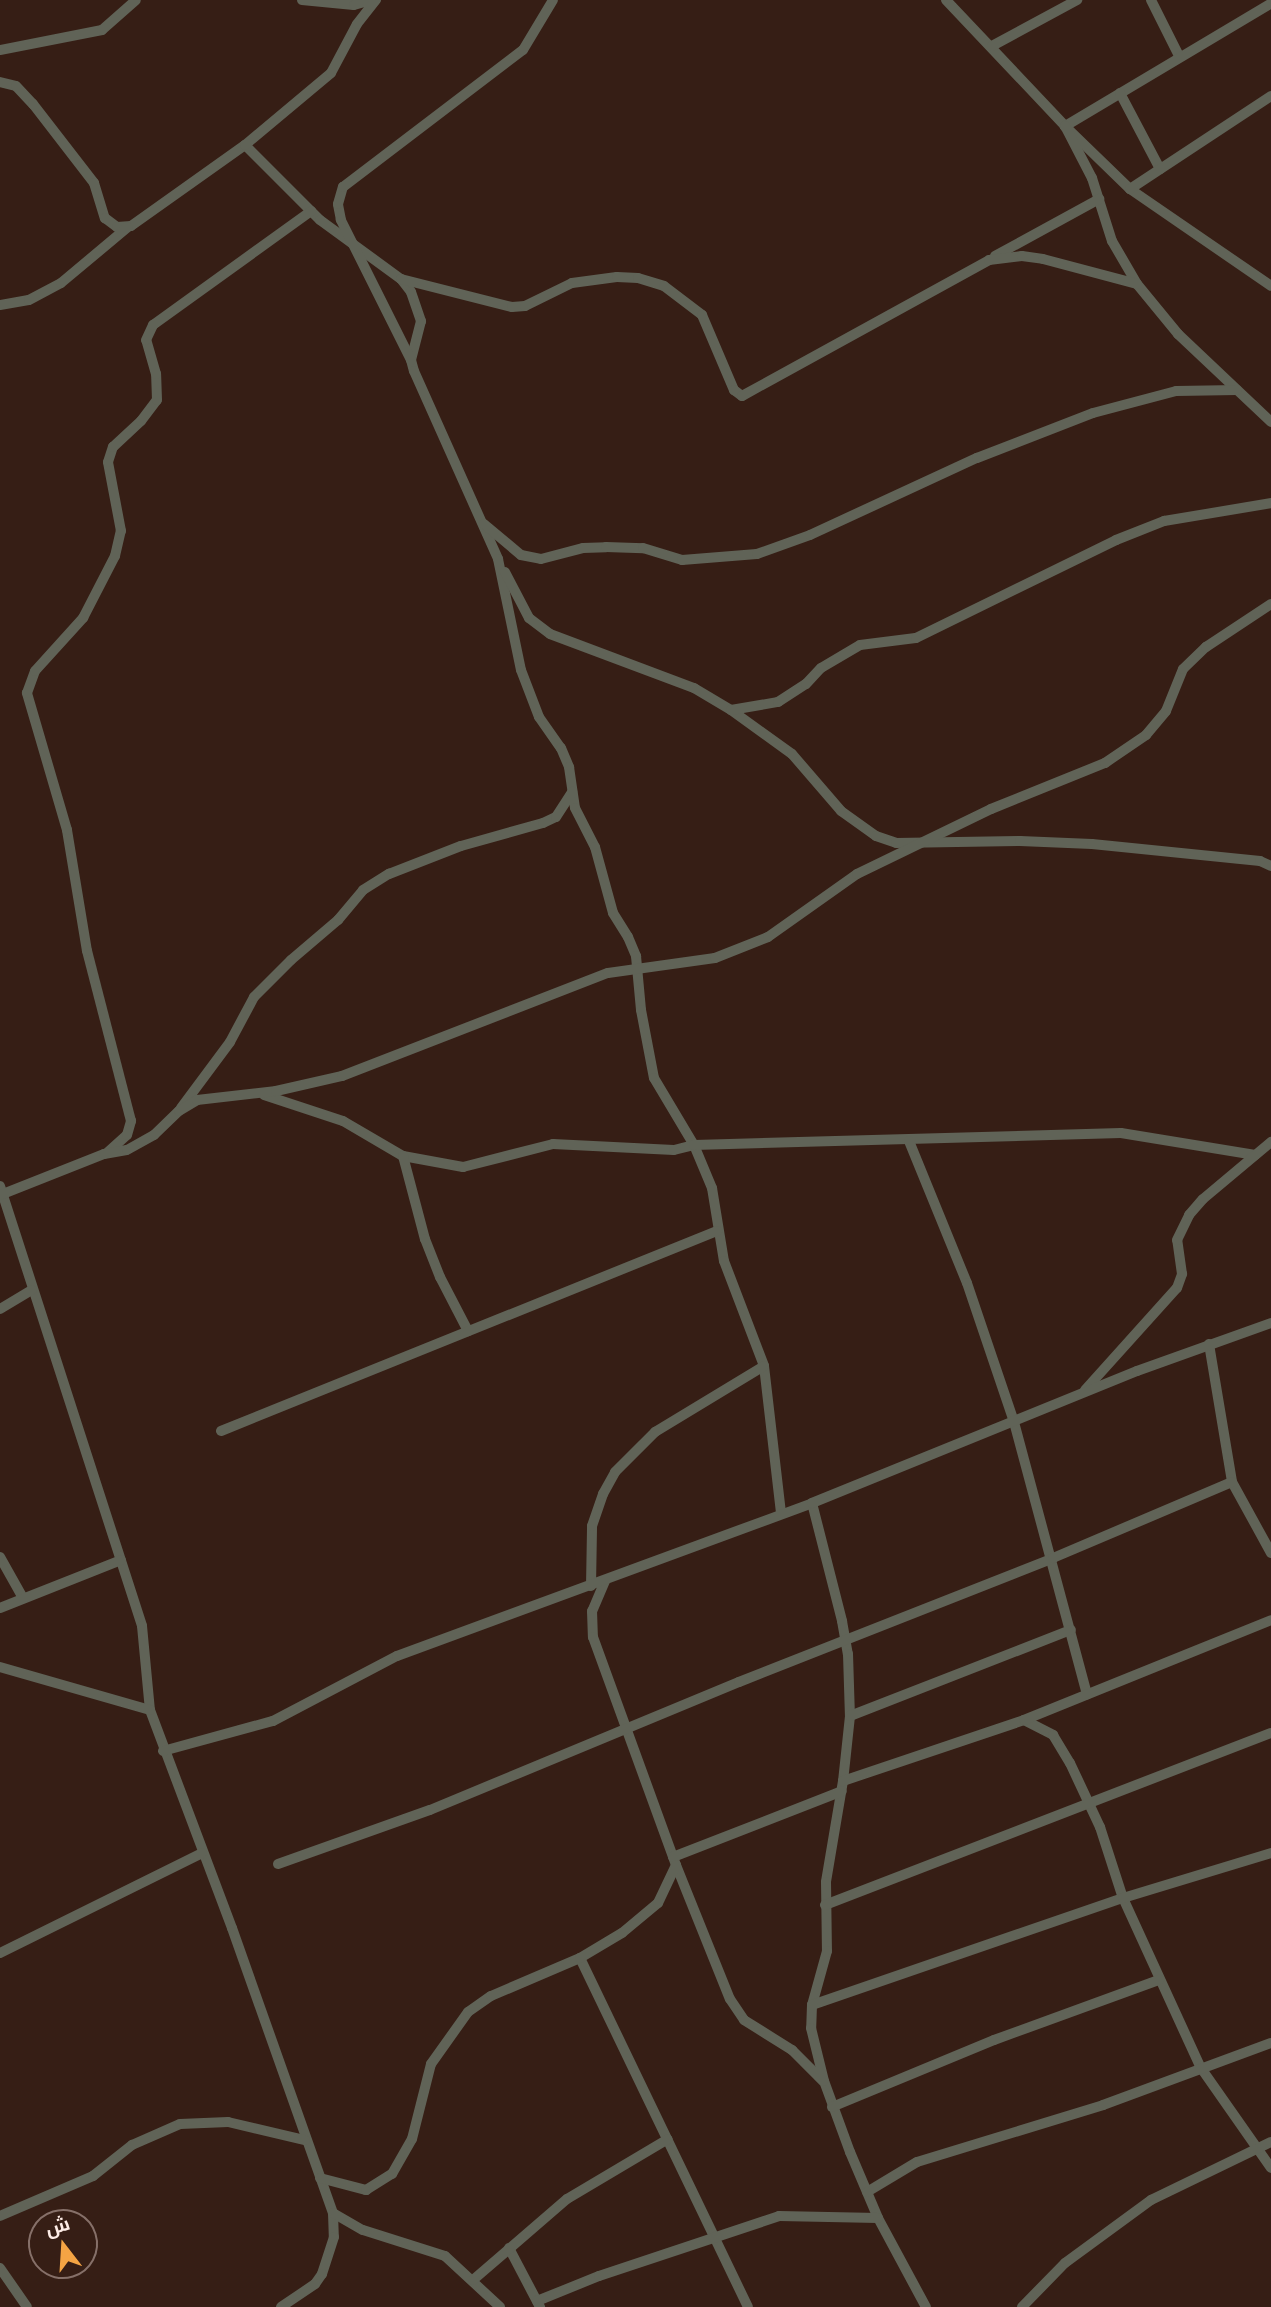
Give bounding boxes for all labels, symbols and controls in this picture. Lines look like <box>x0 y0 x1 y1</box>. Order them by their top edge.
north arrow <box>28 2209 98 2279</box>
text: ش <box>43 2212 72 2240</box>

